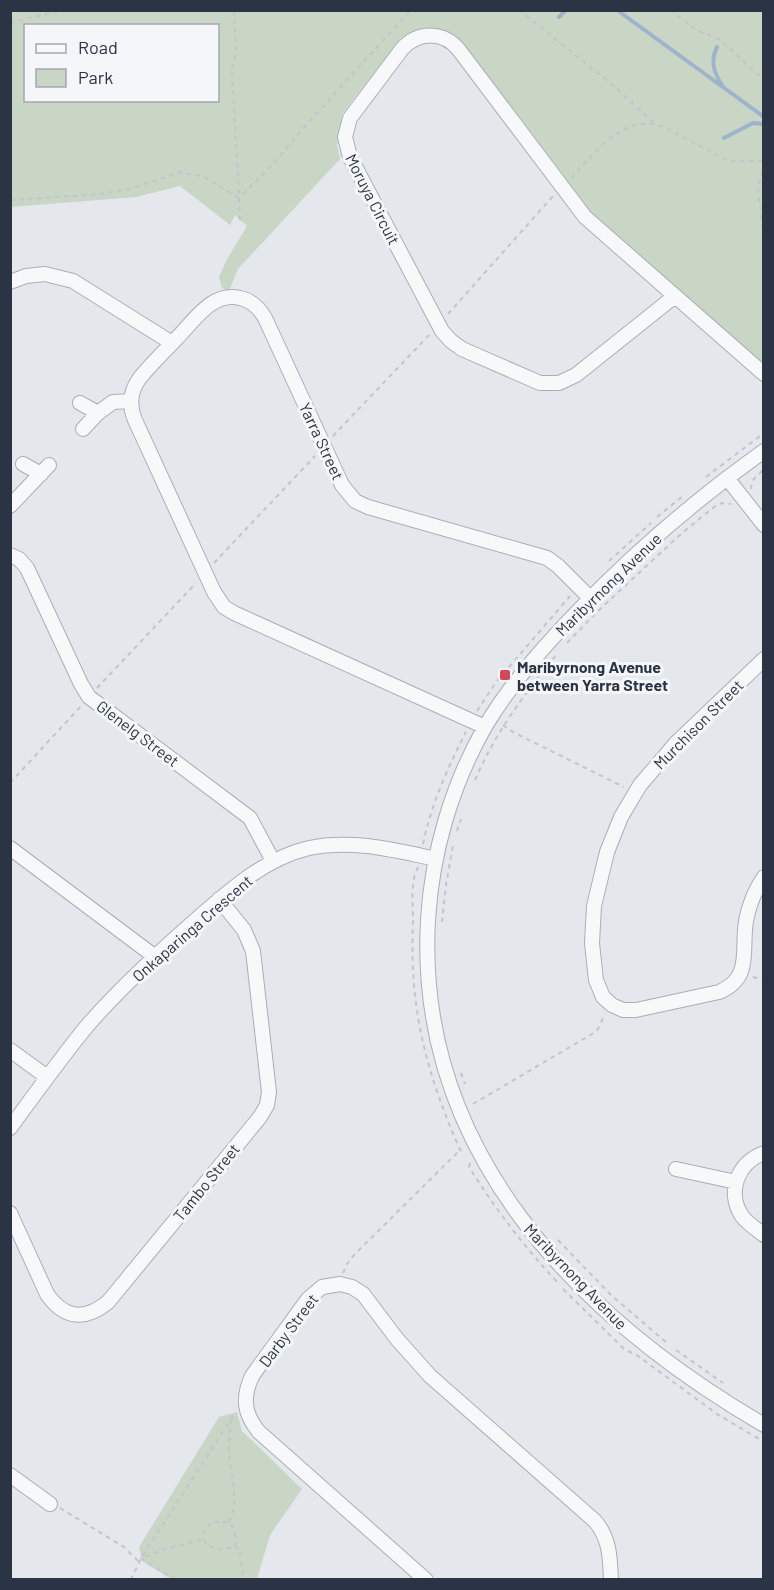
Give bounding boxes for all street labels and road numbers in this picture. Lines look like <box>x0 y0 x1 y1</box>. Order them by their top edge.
street label: Moruya Circuit <box>342 150 404 248</box>
street label: Yarra Street <box>296 399 348 483</box>
street label: Maribyrnong Avenue <box>551 529 665 639</box>
street label: Murchison Street <box>649 675 747 773</box>
street label: Glenelg Street <box>93 696 183 770</box>
street label: Onkaparinga Crescent <box>128 871 256 985</box>
street label: Tambo Street <box>169 1139 243 1225</box>
street label: Maribyrnong Avenue <box>521 1219 631 1333</box>
street label: Darby Street <box>254 1290 322 1370</box>

